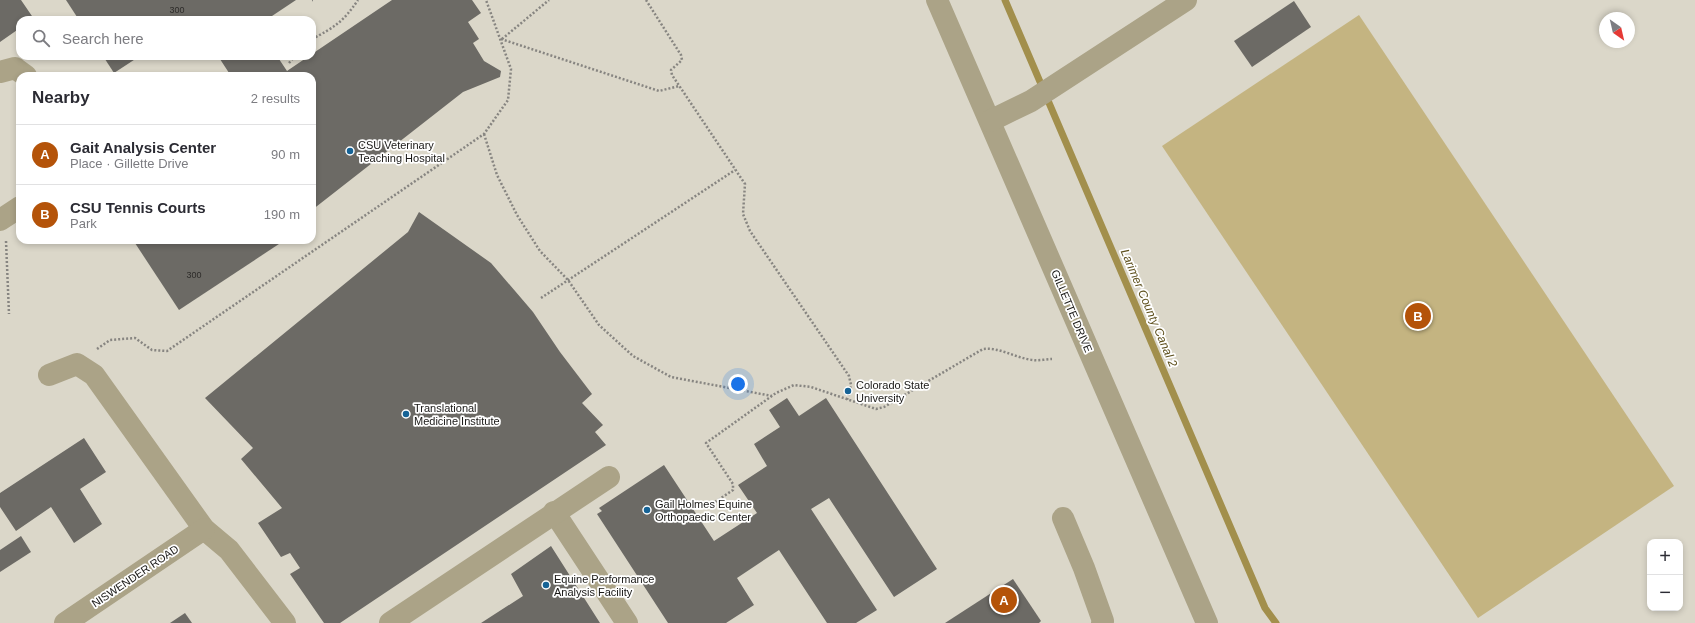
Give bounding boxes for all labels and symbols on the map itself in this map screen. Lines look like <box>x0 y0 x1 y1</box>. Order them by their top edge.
house number: 300 <box>169 5 185 15</box>
north arrow <box>1599 12 1635 48</box>
place label: CSU Veterinary Teaching Hospital <box>358 139 445 164</box>
marker: CSU Veterinary Teaching Hospital <box>345 146 355 156</box>
water label: Larimer County Canal 2 <box>1118 247 1180 369</box>
street label: GILLETTE DRIVE <box>1049 268 1095 354</box>
house number: 300 <box>186 270 202 280</box>
pin: B <box>1405 301 1431 331</box>
your location <box>728 374 748 394</box>
place label: Colorado State University <box>856 379 929 404</box>
marker: Colorado State University <box>843 386 853 396</box>
place label: Translational Medicine Institute <box>414 402 500 427</box>
marker: Translational Medicine Institute <box>401 409 411 419</box>
place label: Gail Holmes Equine Orthopaedic Center <box>655 498 752 523</box>
marker: Gail Holmes Equine Orthopaedic Center <box>642 505 652 515</box>
street label: NISWENDER ROAD <box>89 542 181 610</box>
place label: Equine Performance Analysis Facility <box>554 573 654 598</box>
marker: Equine Performance Analysis Facility <box>541 580 551 590</box>
pin: A <box>991 585 1017 615</box>

